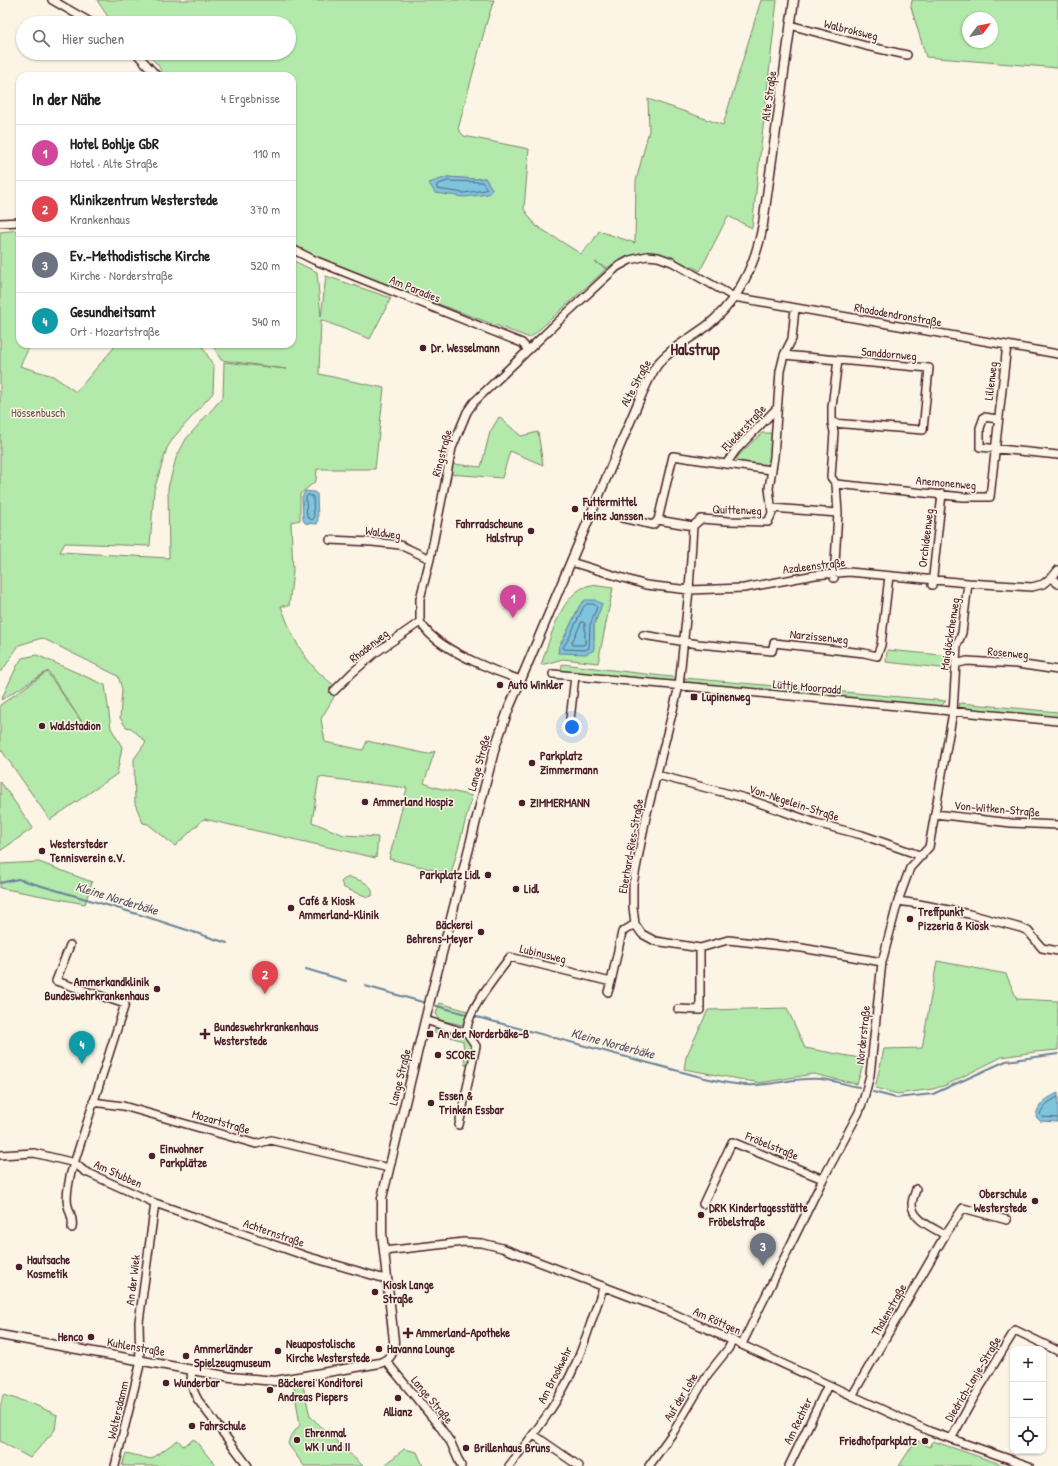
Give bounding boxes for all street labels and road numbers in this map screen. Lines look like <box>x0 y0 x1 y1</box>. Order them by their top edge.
street label: Walbroksweg <box>822 15 880 44</box>
street label: Alte Straße <box>757 69 780 122</box>
street label: Am Paradies <box>387 271 443 307</box>
street label: Rhododendronstraße <box>853 298 943 331</box>
street label: Sanddornweg <box>861 343 917 364</box>
street label: Alte Straße <box>616 356 655 409</box>
street label: Lilienweg <box>980 361 1001 401</box>
street label: Fliederstraße <box>717 400 770 456</box>
street label: Ringstraße <box>427 427 456 478</box>
street label: Anemonenweg <box>915 471 977 494</box>
street label: Quittenweg <box>712 500 762 519</box>
street label: Orchideenweg <box>913 508 938 568</box>
street label: Waldweg <box>364 522 402 543</box>
street label: Azaleenstraße <box>782 553 846 578</box>
street label: Maiglöckchenweg <box>935 596 964 671</box>
street label: Rhadenweg <box>345 625 392 666</box>
street label: Narzissenweg <box>789 625 849 648</box>
street label: Rosenweg <box>987 642 1029 663</box>
street label: Lüttje Moorpadd <box>772 675 842 698</box>
street label: Lange Straße <box>463 733 494 793</box>
street label: Von-Negelein-Straße <box>747 780 842 825</box>
street label: Von-Witken-Straße <box>953 796 1041 821</box>
street label: Eberhard-Ries-Straße <box>614 797 647 895</box>
street label: Lubinusweg <box>518 940 568 967</box>
street label: Norderstraße <box>851 1004 874 1065</box>
street label: Lange Straße <box>384 1047 415 1107</box>
street label: Mozartstraße <box>190 1105 252 1138</box>
street label: Fröbelstraße <box>742 1127 802 1164</box>
street label: Am Stubben <box>91 1155 145 1192</box>
street label: Achternstraße <box>241 1214 307 1251</box>
street label: An der Wiek <box>121 1254 144 1306</box>
street label: Thalenstraße <box>867 1280 911 1339</box>
street label: Am Röttgen <box>691 1302 744 1339</box>
street label: Kuhlenstraße <box>106 1333 167 1360</box>
street label: Diedrich-Lanje-Straße <box>940 1333 1005 1425</box>
street label: Am Brookwehr <box>533 1343 576 1406</box>
street label: Auf der Lohe <box>659 1369 702 1424</box>
street label: Lange Straße <box>407 1372 458 1427</box>
street label: Woltersdamm <box>103 1379 132 1441</box>
street label: Am Rechter <box>779 1394 816 1447</box>

